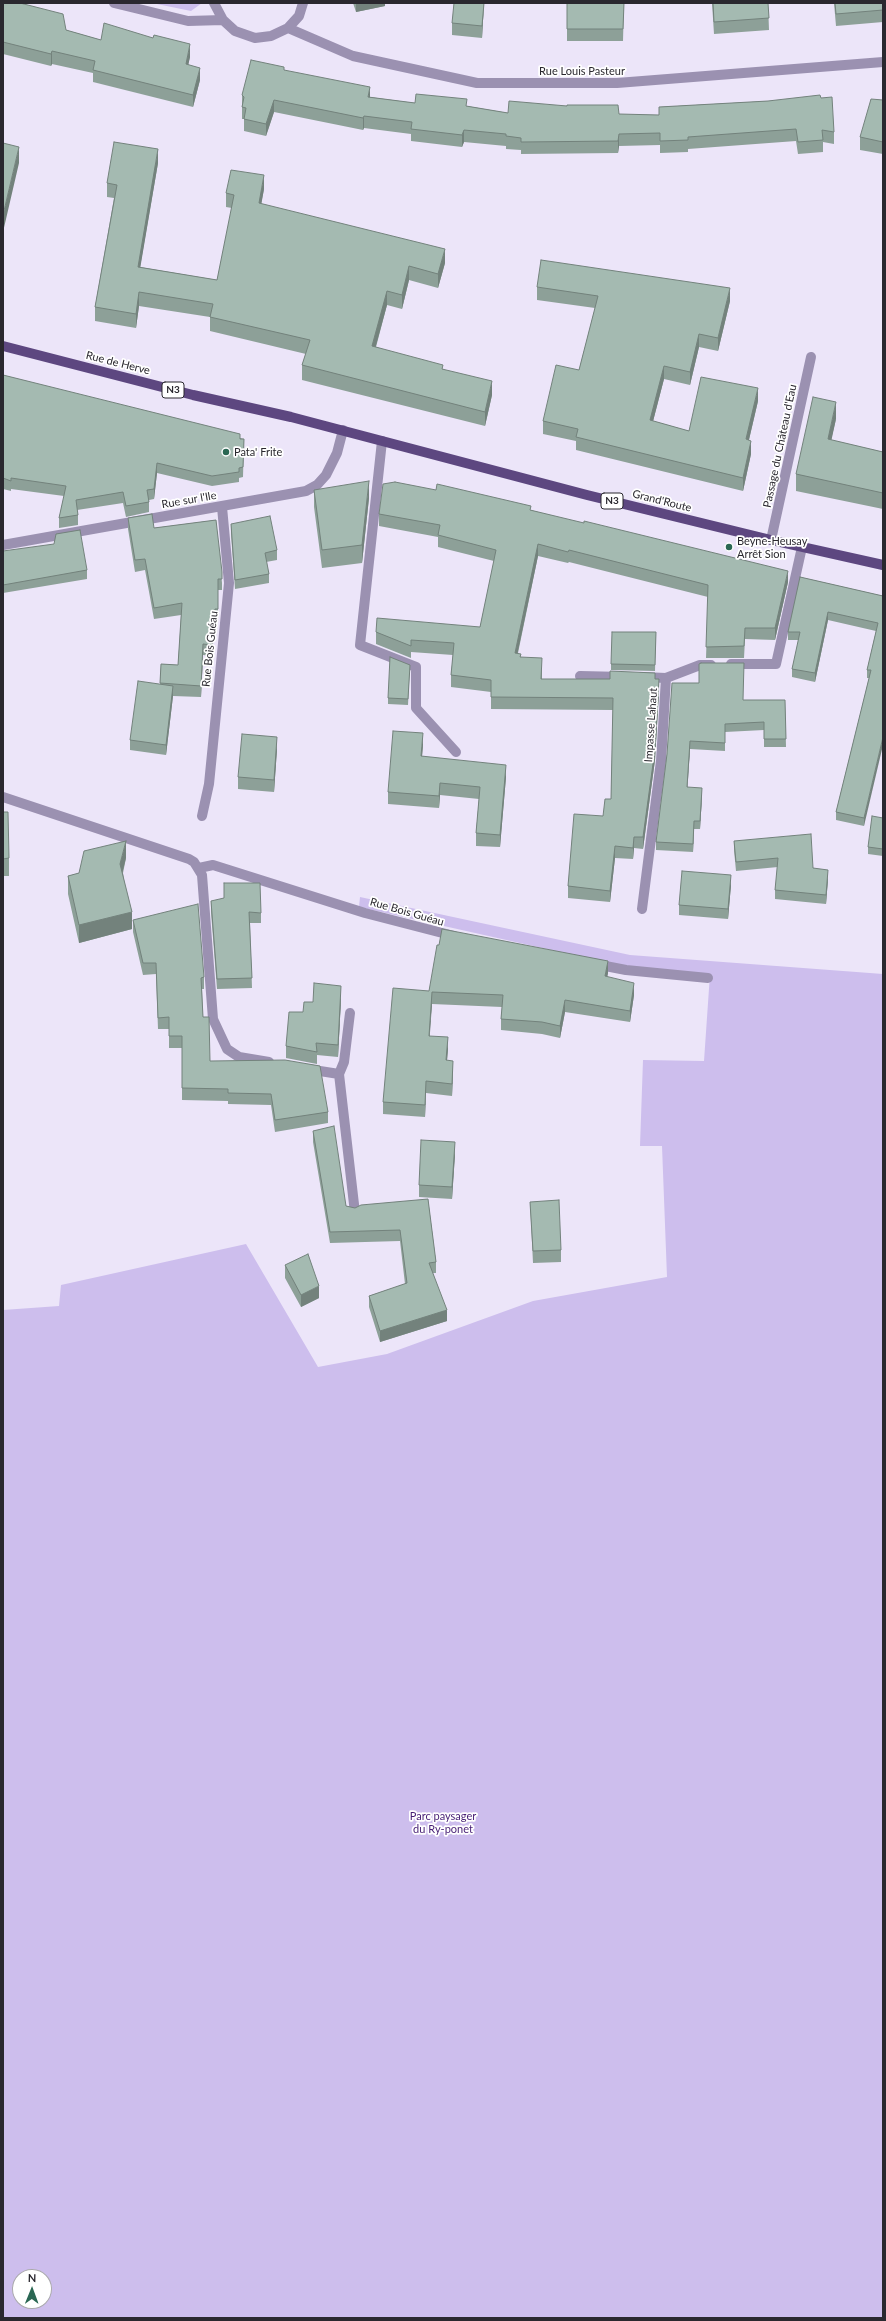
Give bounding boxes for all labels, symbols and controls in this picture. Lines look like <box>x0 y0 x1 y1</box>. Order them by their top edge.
street label: Rue Louis Pasteur <box>539 64 625 78</box>
street label: Rue de Herve <box>85 349 151 377</box>
road number: N3 <box>162 382 184 398</box>
street label: Passage du Château d'Eau <box>760 383 800 509</box>
place label: Pata' Frite <box>234 445 282 459</box>
marker: Pata' Frite <box>221 447 231 457</box>
street label: Grand'Route <box>631 487 693 515</box>
street label: Rue sur l'Ile <box>161 489 217 511</box>
road number: N3 <box>601 493 623 509</box>
place label: Beyne-Heusay Arrêt Sion <box>737 534 807 560</box>
marker: Beyne-Heusay Arrêt Sion <box>724 542 734 552</box>
street label: Rue Bois Guéau <box>199 610 221 688</box>
street label: Impasse Lahaut <box>642 687 660 763</box>
street label: Rue Bois Guéau <box>368 895 446 929</box>
park label: Parc paysager du Ry-ponet <box>410 1809 476 1835</box>
north arrow <box>12 2269 52 2309</box>
text: N <box>28 2271 37 2284</box>

